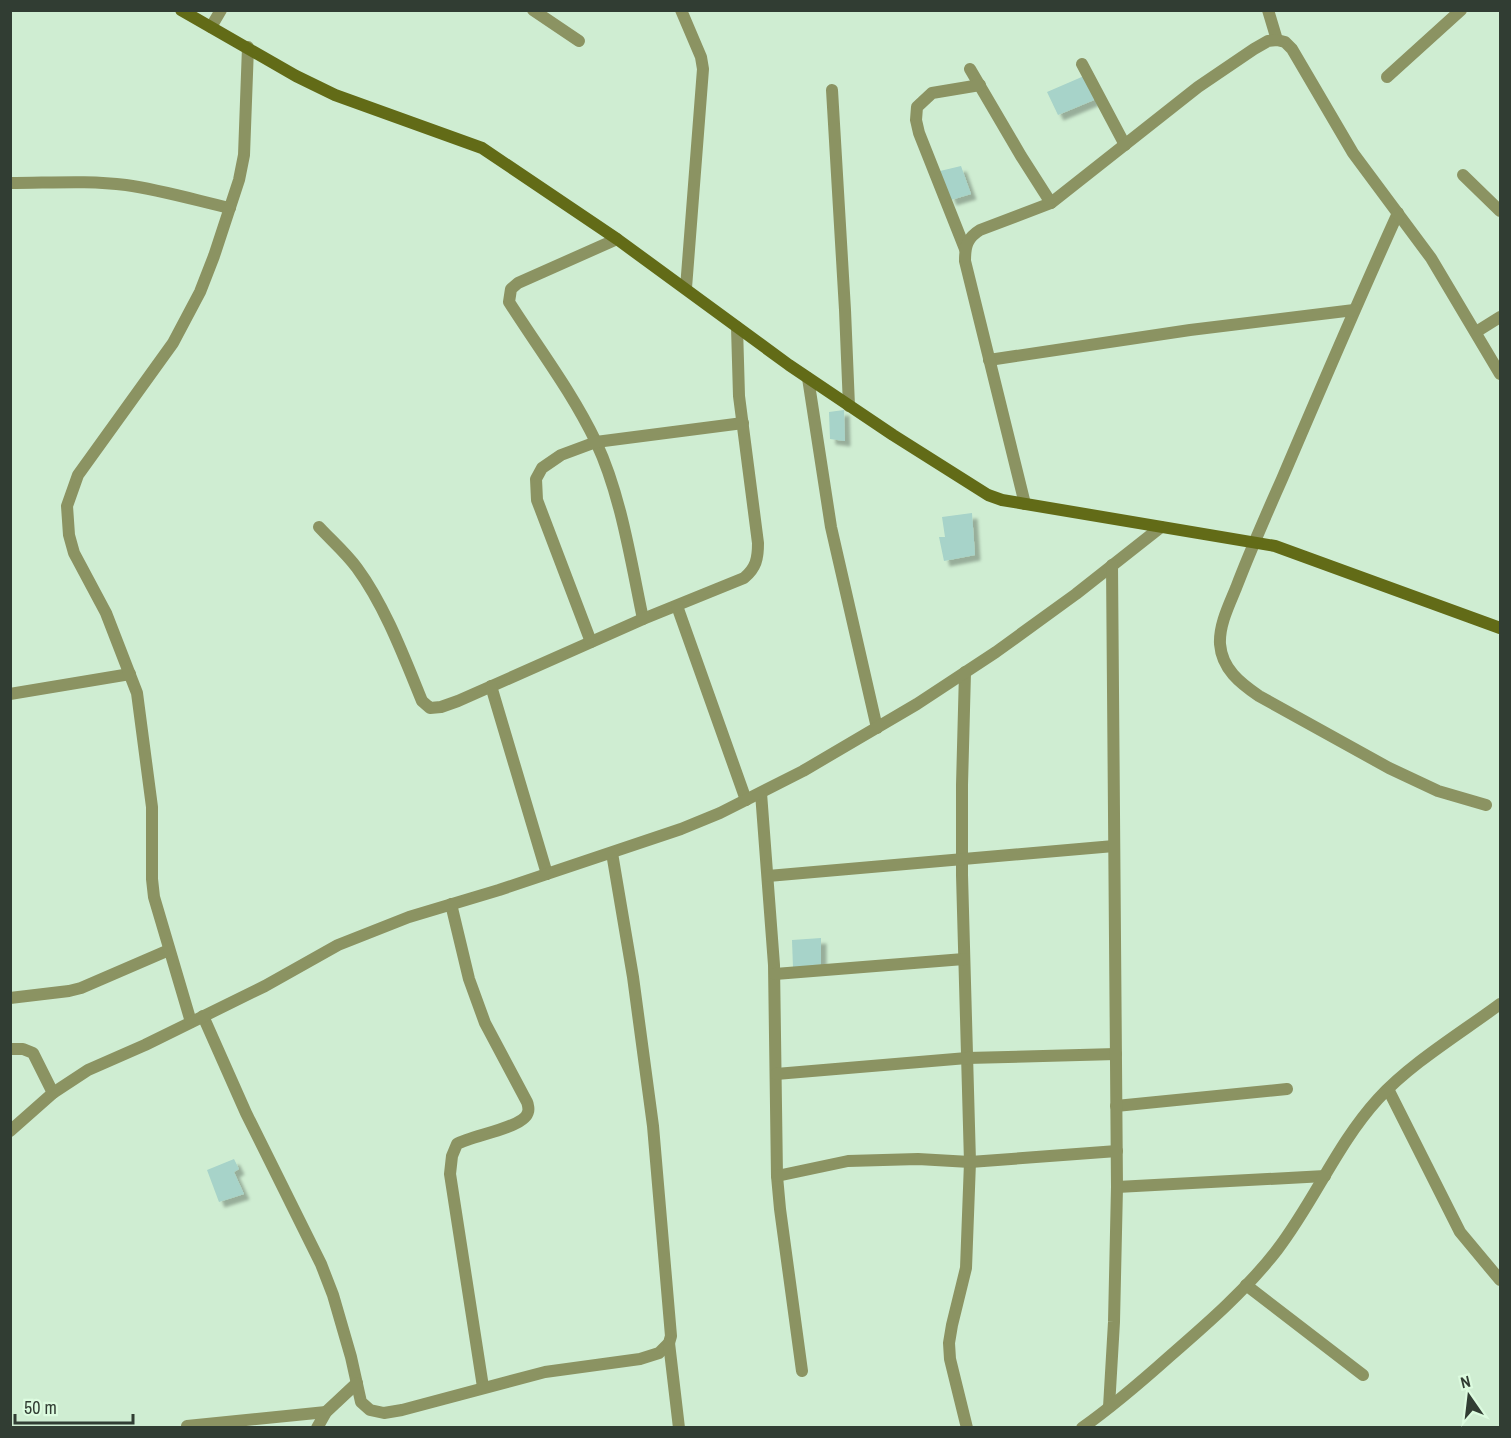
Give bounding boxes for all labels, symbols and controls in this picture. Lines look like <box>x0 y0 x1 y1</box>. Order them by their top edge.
north arrow <box>1439 1366 1499 1426</box>
text: N <box>1458 1370 1473 1393</box>
scale bar <box>15 1387 134 1425</box>
text: 50 m <box>24 1395 57 1420</box>

